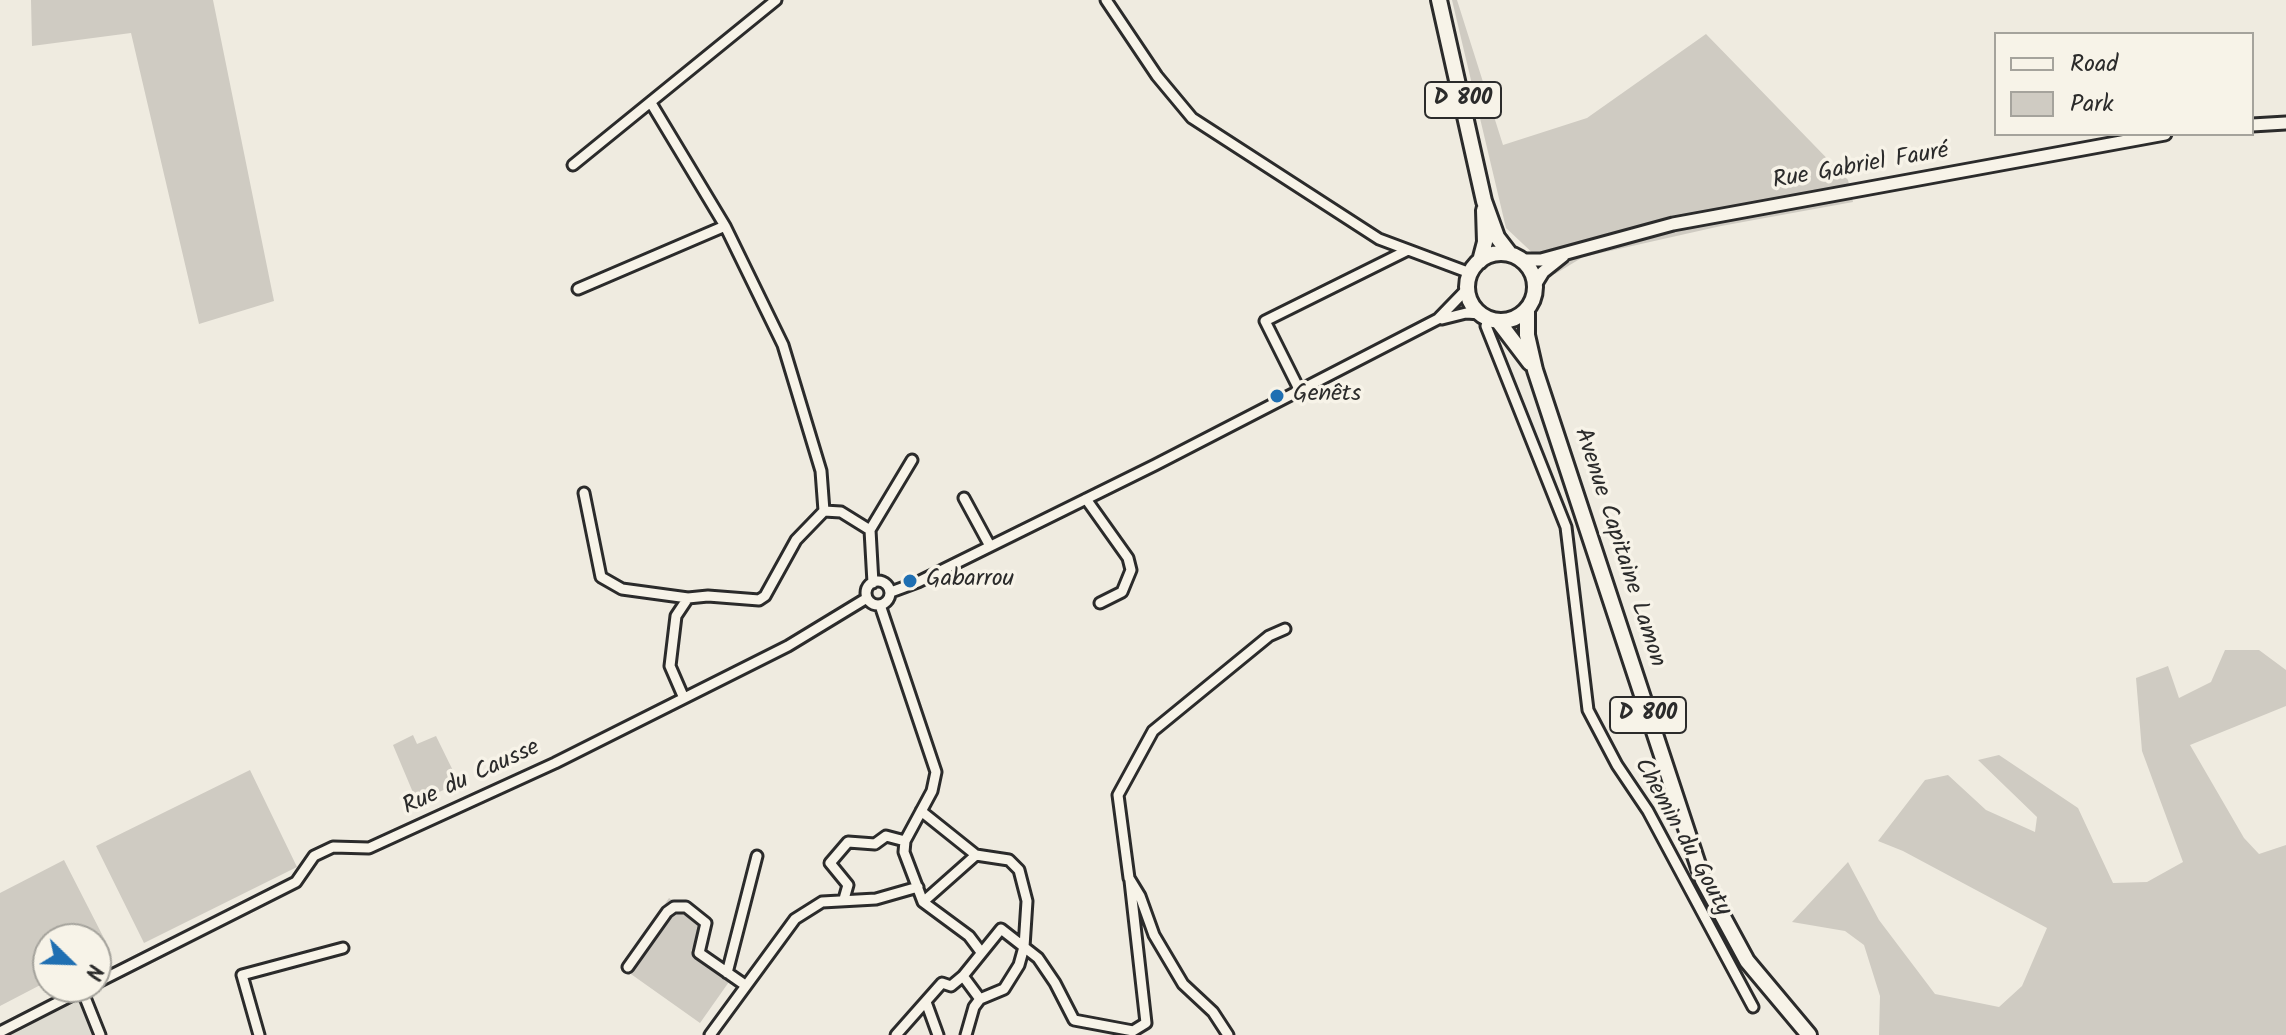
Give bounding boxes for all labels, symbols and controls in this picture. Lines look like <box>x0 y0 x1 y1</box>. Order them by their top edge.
legend <box>1994 32 2254 136</box>
text: Road <box>2070 45 2118 84</box>
road number: D 800 <box>1425 82 1501 118</box>
text: Park <box>2070 85 2114 124</box>
street label: Rue Gabriel Fauré <box>1771 138 1951 198</box>
place label: Genêts <box>1293 382 1361 410</box>
marker: Genêts <box>1268 387 1286 405</box>
street label: Avenue Capitaine Lamon <box>1566 425 1670 671</box>
place label: Gabarrou <box>926 567 1014 595</box>
marker: Gabarrou <box>901 572 919 590</box>
road number: D 800 <box>1610 697 1686 733</box>
street label: Rue du Causse <box>399 735 545 823</box>
street label: Chemin du Gouty <box>1626 754 1736 922</box>
north arrow <box>32 923 112 1003</box>
text: N <box>74 959 112 985</box>

